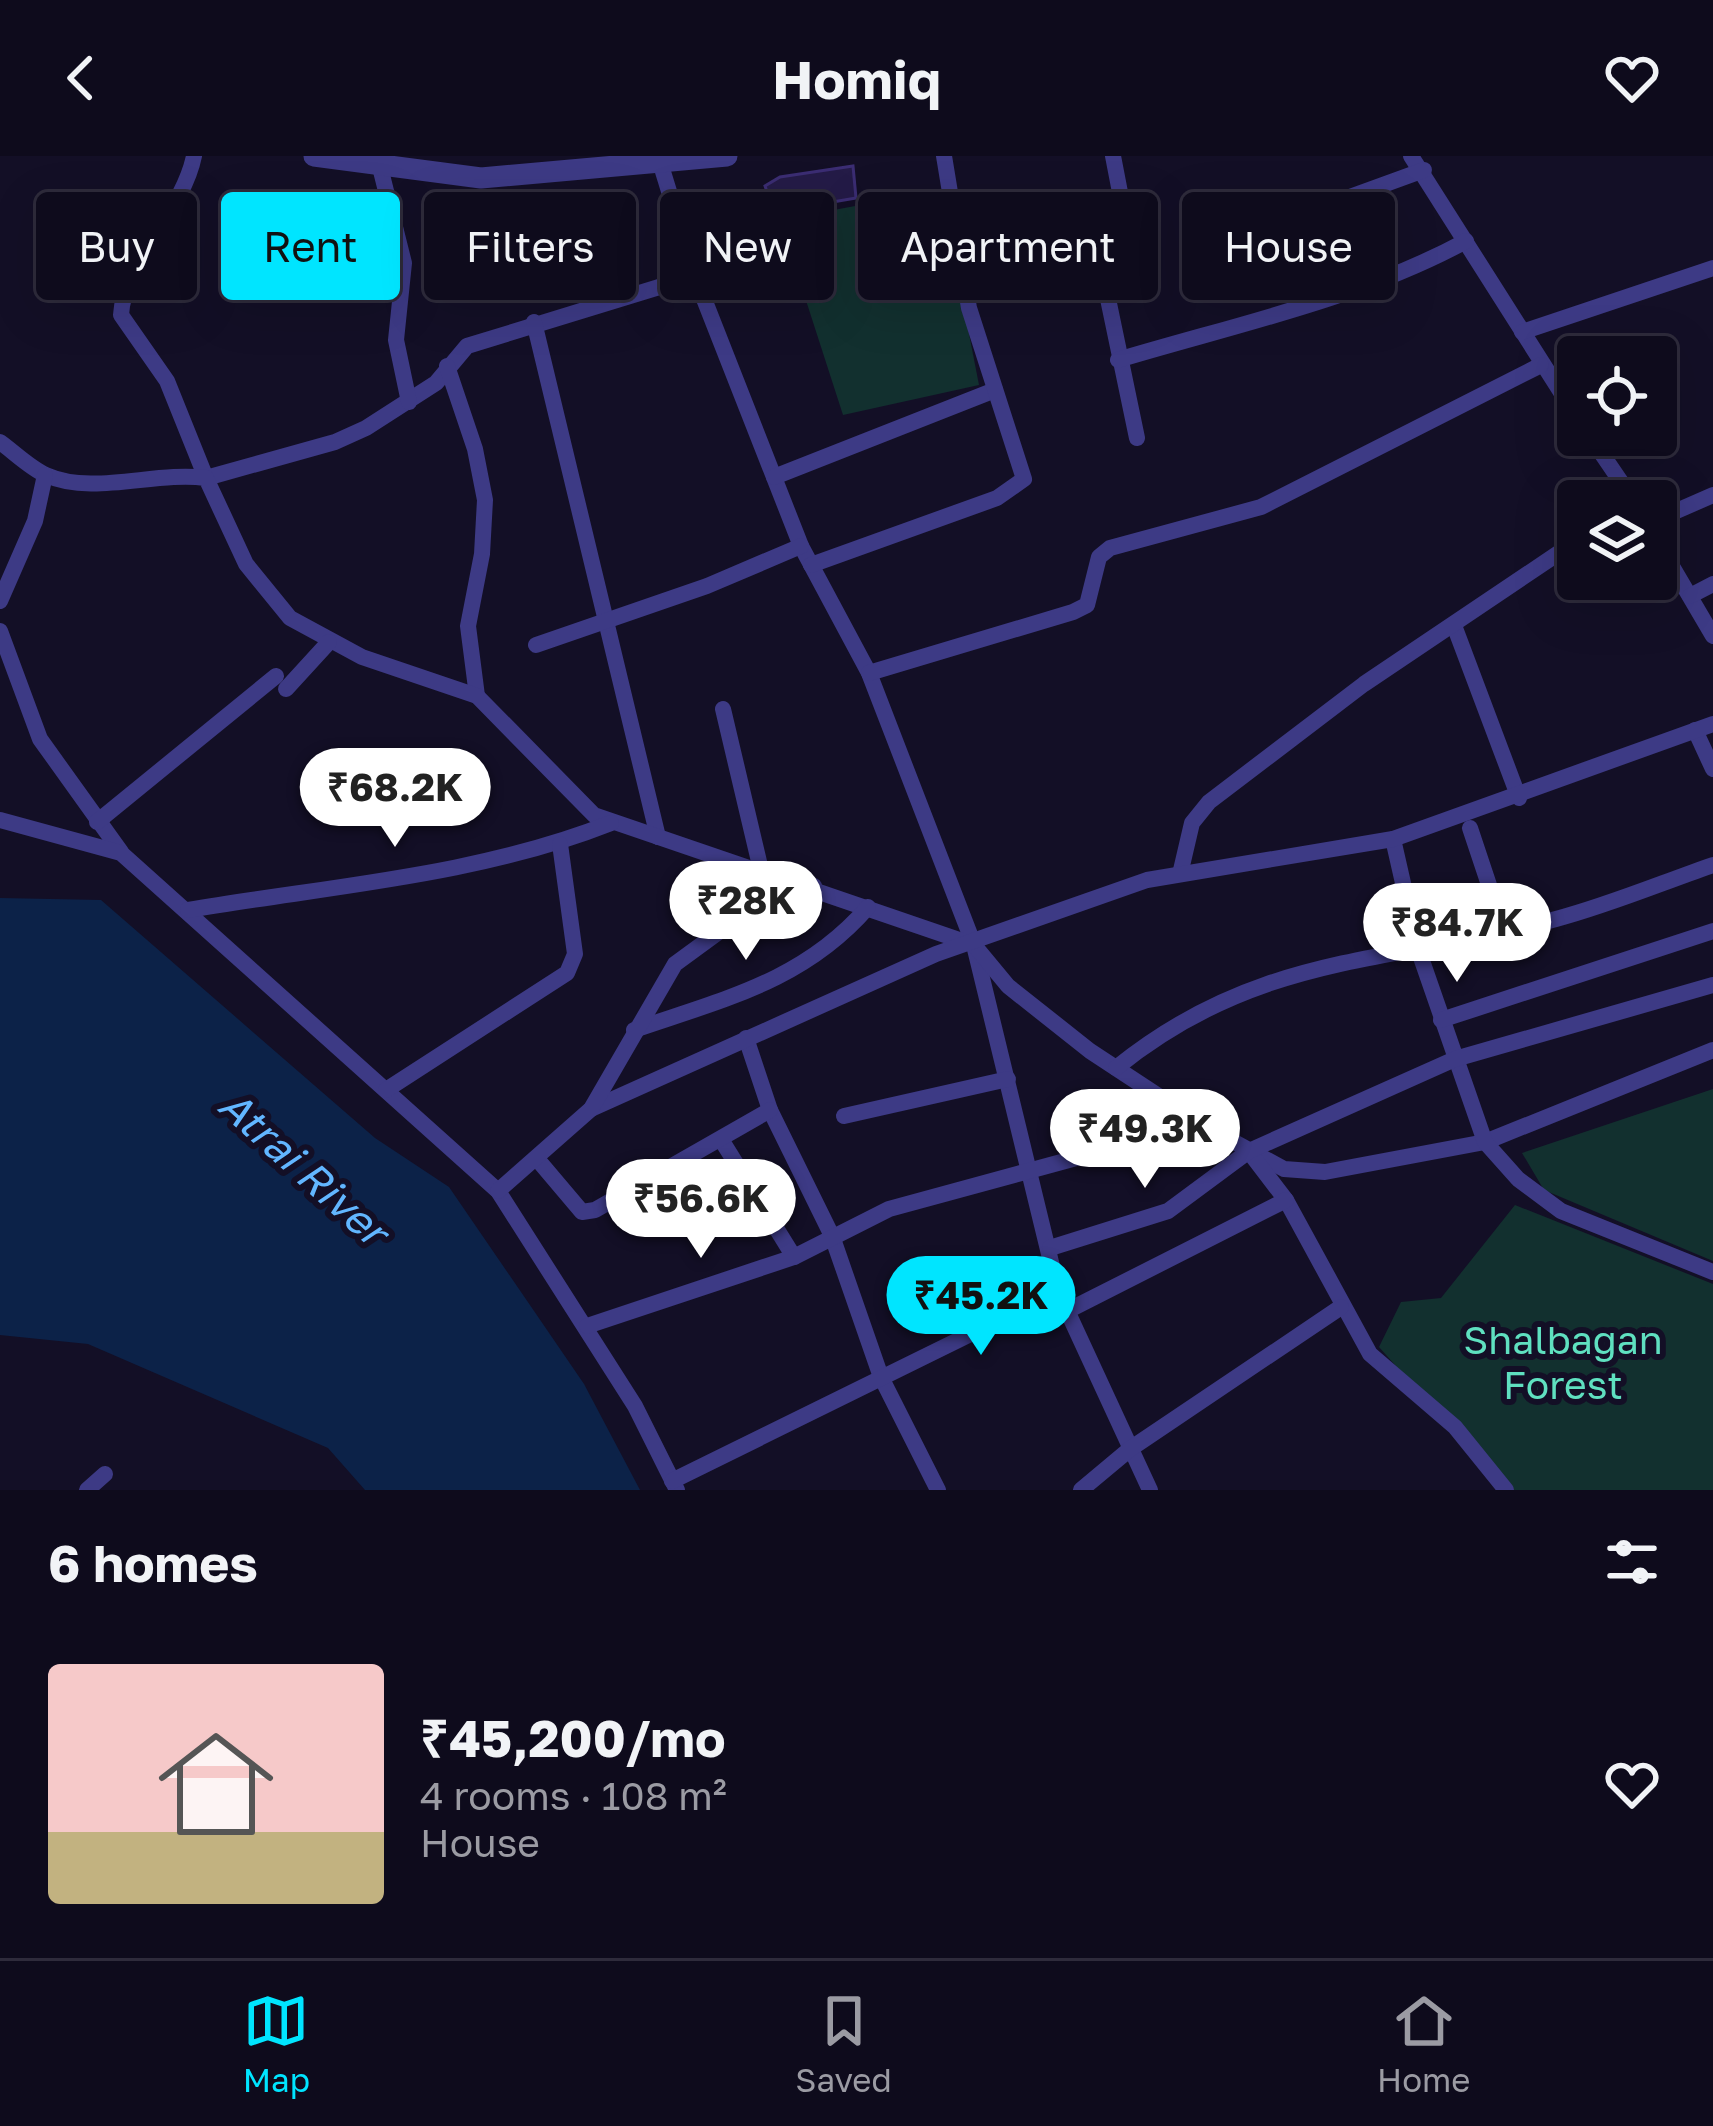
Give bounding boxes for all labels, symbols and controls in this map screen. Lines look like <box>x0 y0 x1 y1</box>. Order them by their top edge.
icon: back <box>48 45 114 111</box>
icon: heart <box>1599 45 1665 111</box>
text: Homiq <box>772 46 941 111</box>
chip: Buy <box>36 192 197 300</box>
chip: Rent <box>221 192 400 300</box>
chip: Filters <box>424 192 636 300</box>
chip: New <box>660 192 834 300</box>
chip: Apartment <box>858 192 1158 300</box>
chip: House <box>1182 192 1395 300</box>
map controls <box>1557 336 1677 600</box>
button: locate <box>1557 336 1677 456</box>
button: layers <box>1557 480 1677 600</box>
pin: ₹68.2K <box>297 748 493 850</box>
text: ₹68.2K <box>327 763 463 810</box>
pin: ₹28K <box>675 861 817 963</box>
text: ₹28K <box>696 876 796 923</box>
pin: ₹84.7K <box>1359 883 1555 985</box>
text: ₹84.7K <box>1390 898 1524 945</box>
water label: Atrai River <box>210 1079 402 1259</box>
pin: ₹49.3K <box>1047 1089 1243 1191</box>
text: ₹49.3K <box>1077 1104 1213 1151</box>
pin: ₹56.6K <box>603 1159 799 1261</box>
text: ₹56.6K <box>633 1174 769 1221</box>
pin: ₹45.2K <box>883 1256 1079 1358</box>
text: ₹45.2K <box>913 1271 1049 1318</box>
park label: Shalbagan Forest <box>1463 1316 1663 1408</box>
icon: filters <box>1599 1529 1665 1595</box>
text: 6 homes <box>48 1532 258 1593</box>
text: ₹45,200/mo <box>420 1707 726 1768</box>
icon: home <box>144 1712 288 1856</box>
icon: heart <box>1599 1751 1665 1817</box>
text: 4 rooms · 108 m² <box>420 1772 727 1819</box>
text: House <box>420 1819 540 1866</box>
tab: Map <box>243 1988 310 2099</box>
tab: Saved <box>795 1988 892 2099</box>
tab: Home <box>1377 1988 1470 2099</box>

